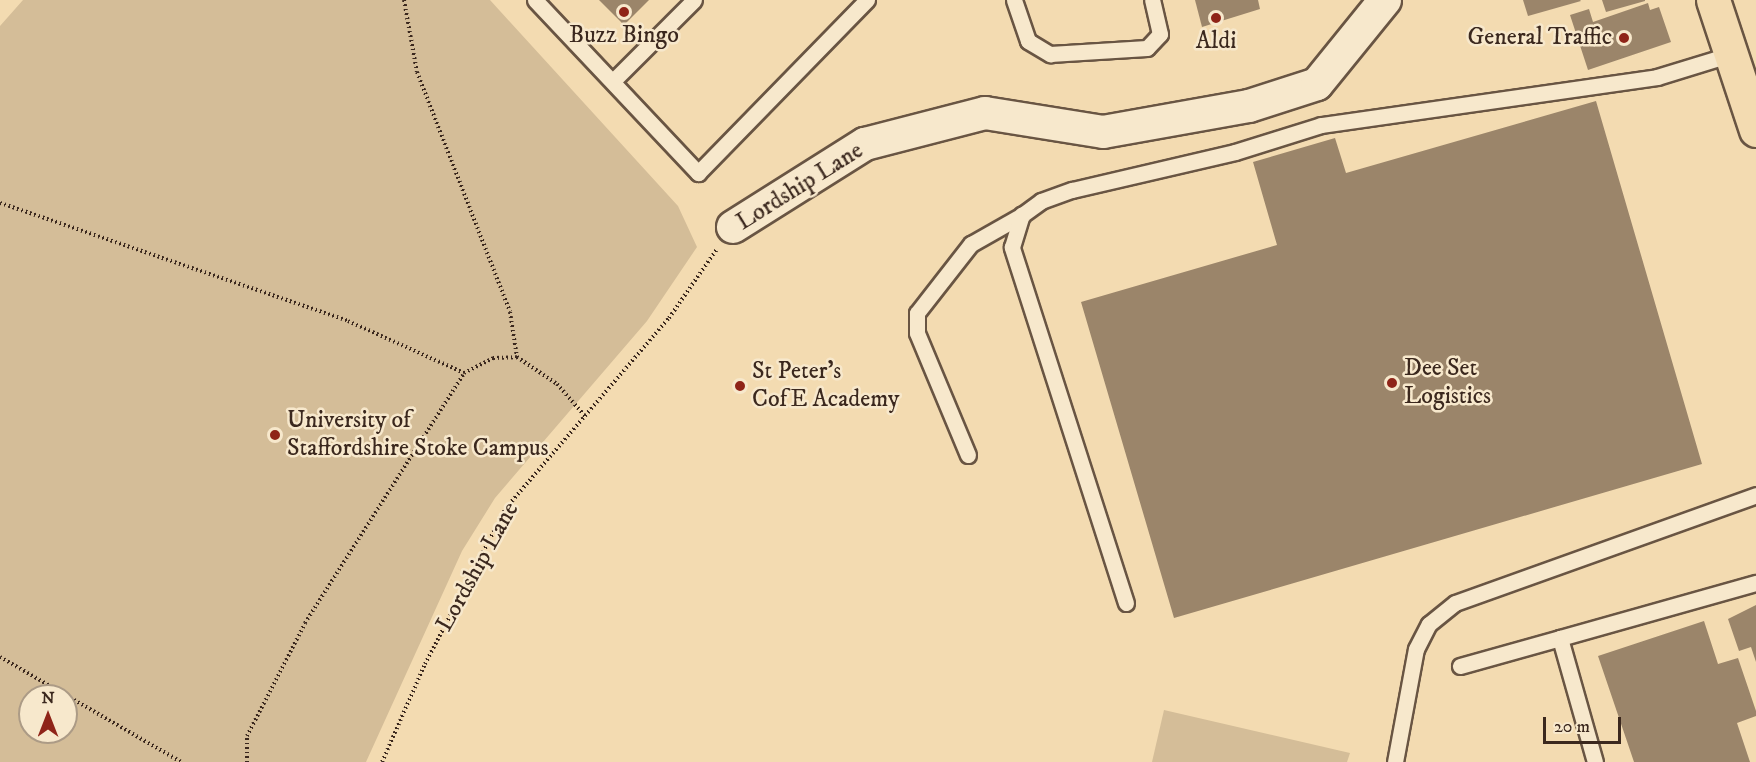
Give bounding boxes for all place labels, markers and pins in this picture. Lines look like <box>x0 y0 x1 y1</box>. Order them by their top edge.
marker: Buzz Bingo <box>617 5 631 19</box>
marker: Aldi <box>1209 11 1223 25</box>
place label: Buzz Bingo <box>569 22 679 50</box>
place label: General Traffic <box>1468 24 1612 52</box>
place label: Aldi <box>1196 28 1236 56</box>
marker: General Traffic <box>1617 31 1631 45</box>
place label: Dee Set Logistics <box>1404 355 1491 411</box>
place label: St Peter's CofE Academy <box>752 358 899 414</box>
marker: Dee Set Logistics <box>1385 376 1399 390</box>
marker: St Peter's CofE Academy <box>733 379 747 393</box>
place label: University of Staffordshire Stoke Campus <box>287 407 549 463</box>
marker: University of Staffordshire Stoke Campus <box>268 428 282 442</box>

